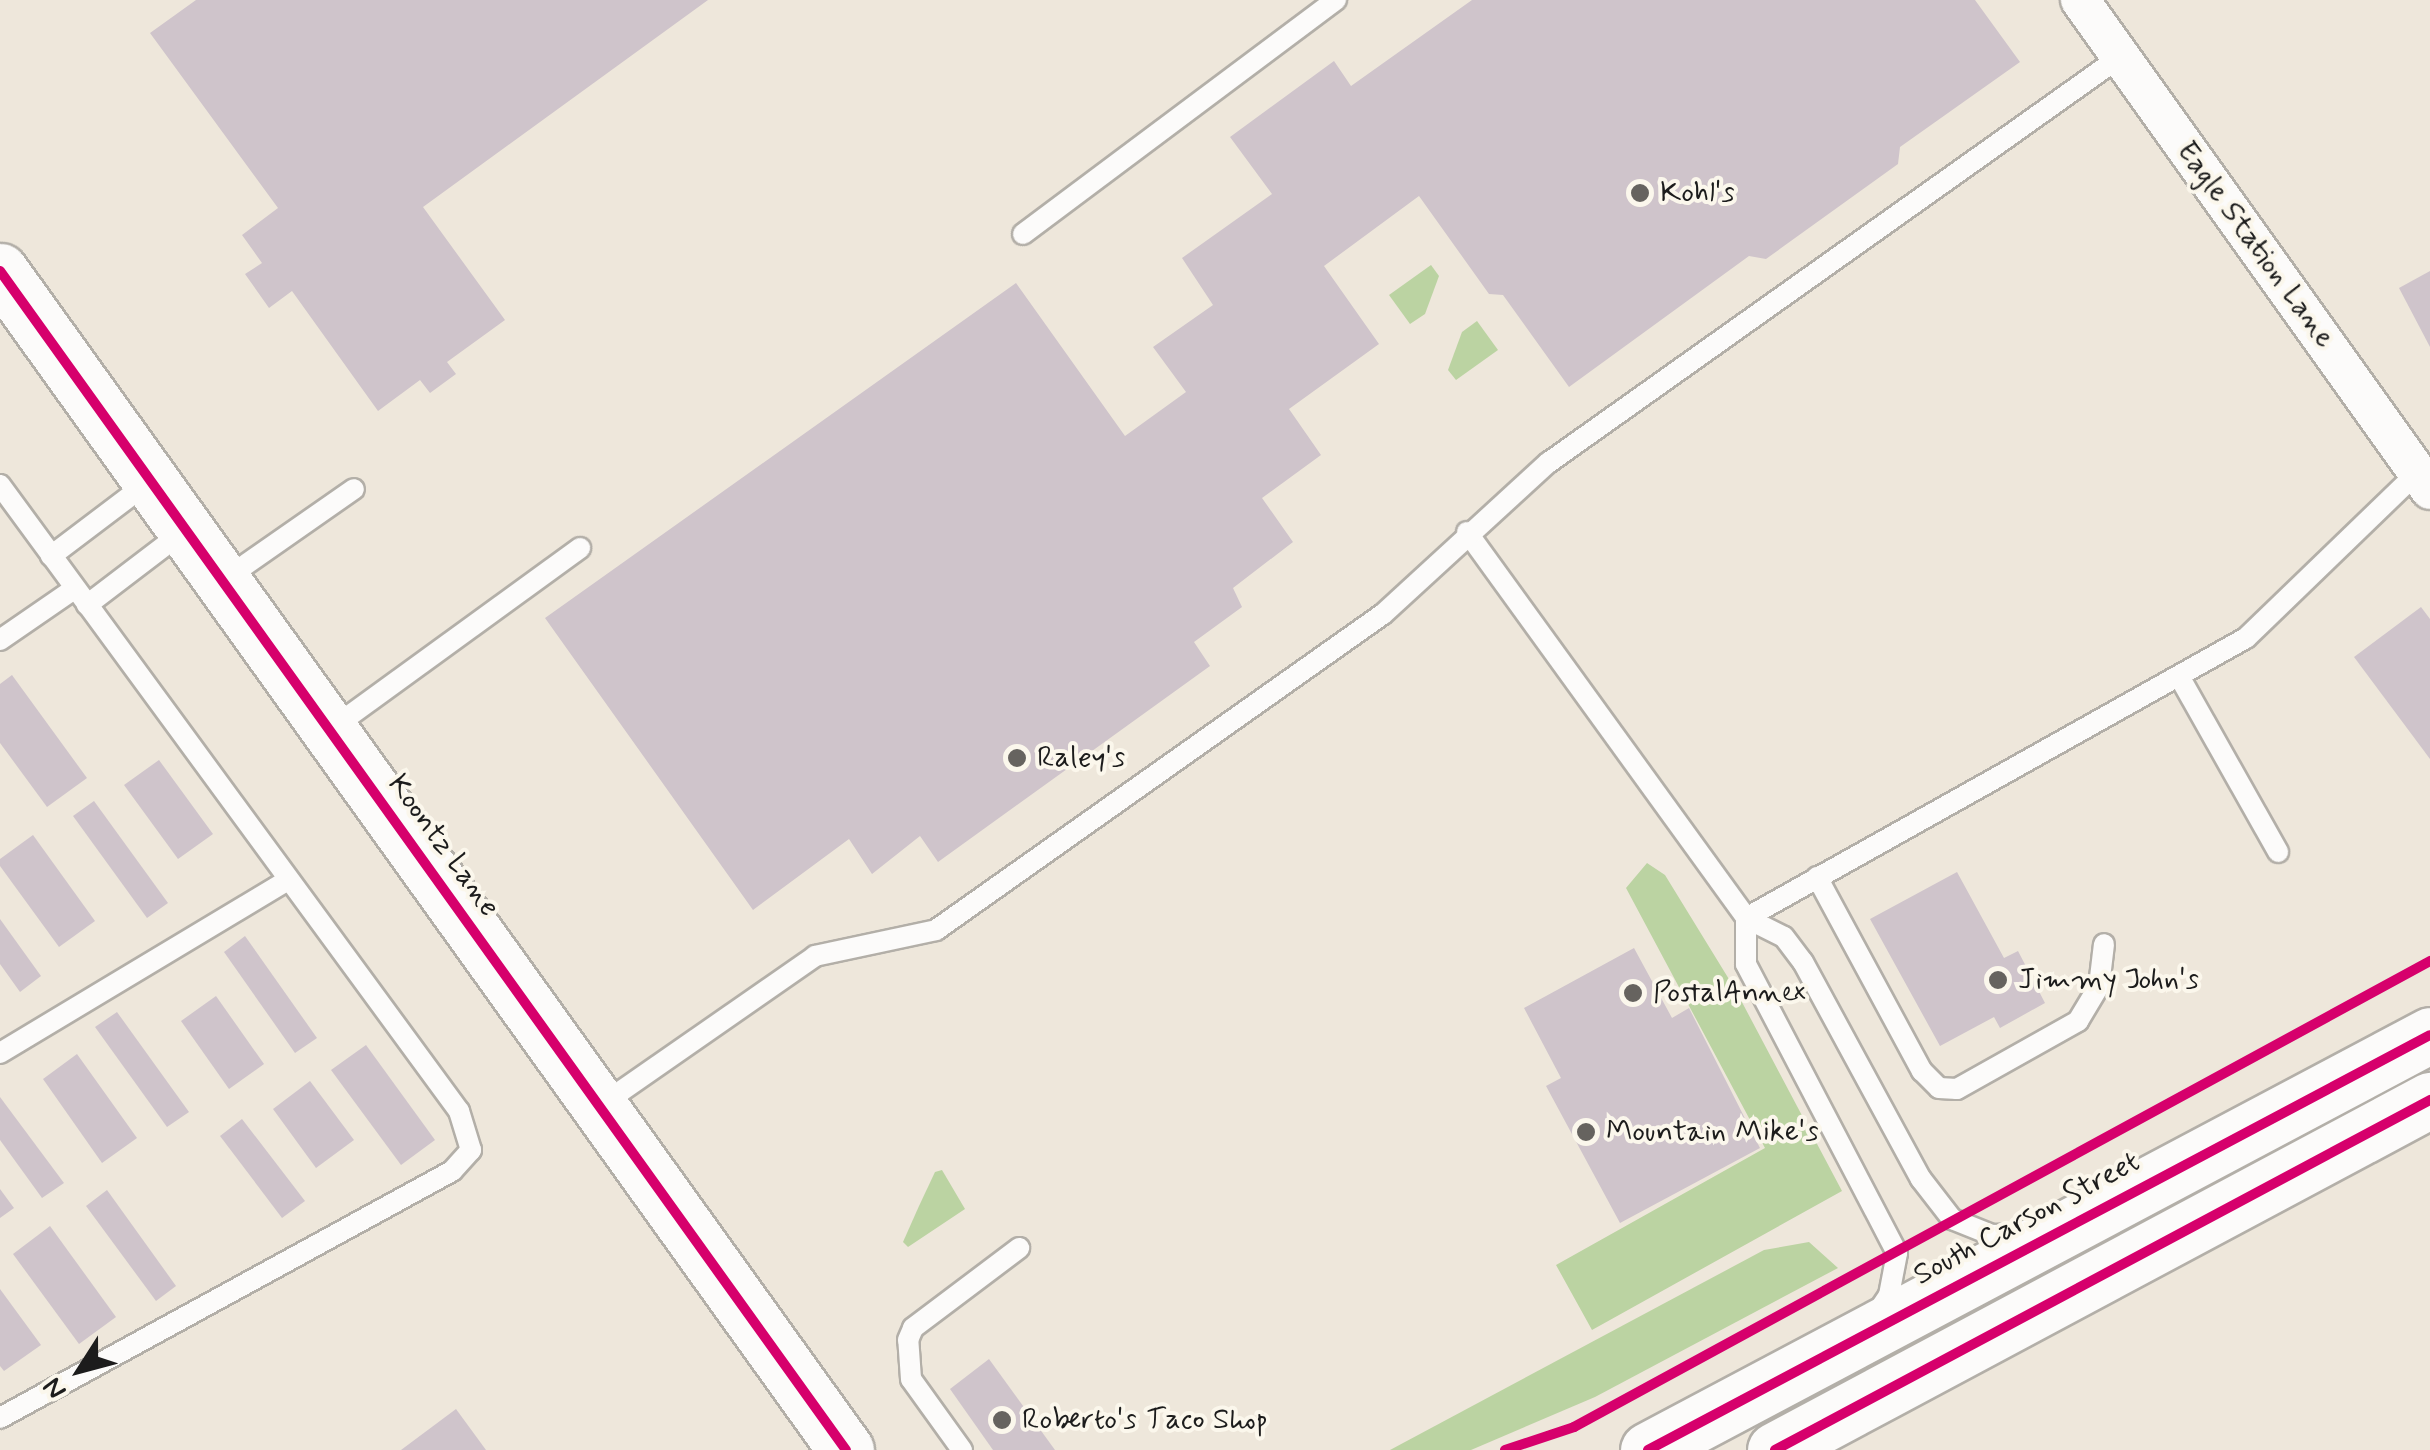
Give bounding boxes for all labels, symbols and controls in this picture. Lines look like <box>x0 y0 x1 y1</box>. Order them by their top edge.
street label: Eagle Station Lane <box>2171 139 2339 351</box>
place label: Kohl's <box>1660 175 1735 211</box>
marker: Kohl's <box>1629 182 1651 204</box>
place label: Raley's <box>1037 740 1125 776</box>
marker: Raley's <box>1006 747 1028 769</box>
street label: Koontz Lane <box>380 769 506 923</box>
place label: Jimmy John's <box>2018 962 2212 998</box>
marker: Jimmy John's <box>1987 969 2009 991</box>
place label: PostalAnnex <box>1653 975 1806 1011</box>
marker: PostalAnnex <box>1622 982 1644 1004</box>
place label: Mountain Mike's <box>1606 1114 1818 1150</box>
marker: Mountain Mike's <box>1575 1121 1597 1143</box>
street label: South Carson Street <box>1906 1143 2148 1295</box>
north arrow <box>30 1320 130 1420</box>
text: N <box>35 1370 76 1406</box>
place label: Roberto's Taco Shop <box>1022 1402 1263 1438</box>
marker: Roberto's Taco Shop <box>991 1409 1013 1431</box>

